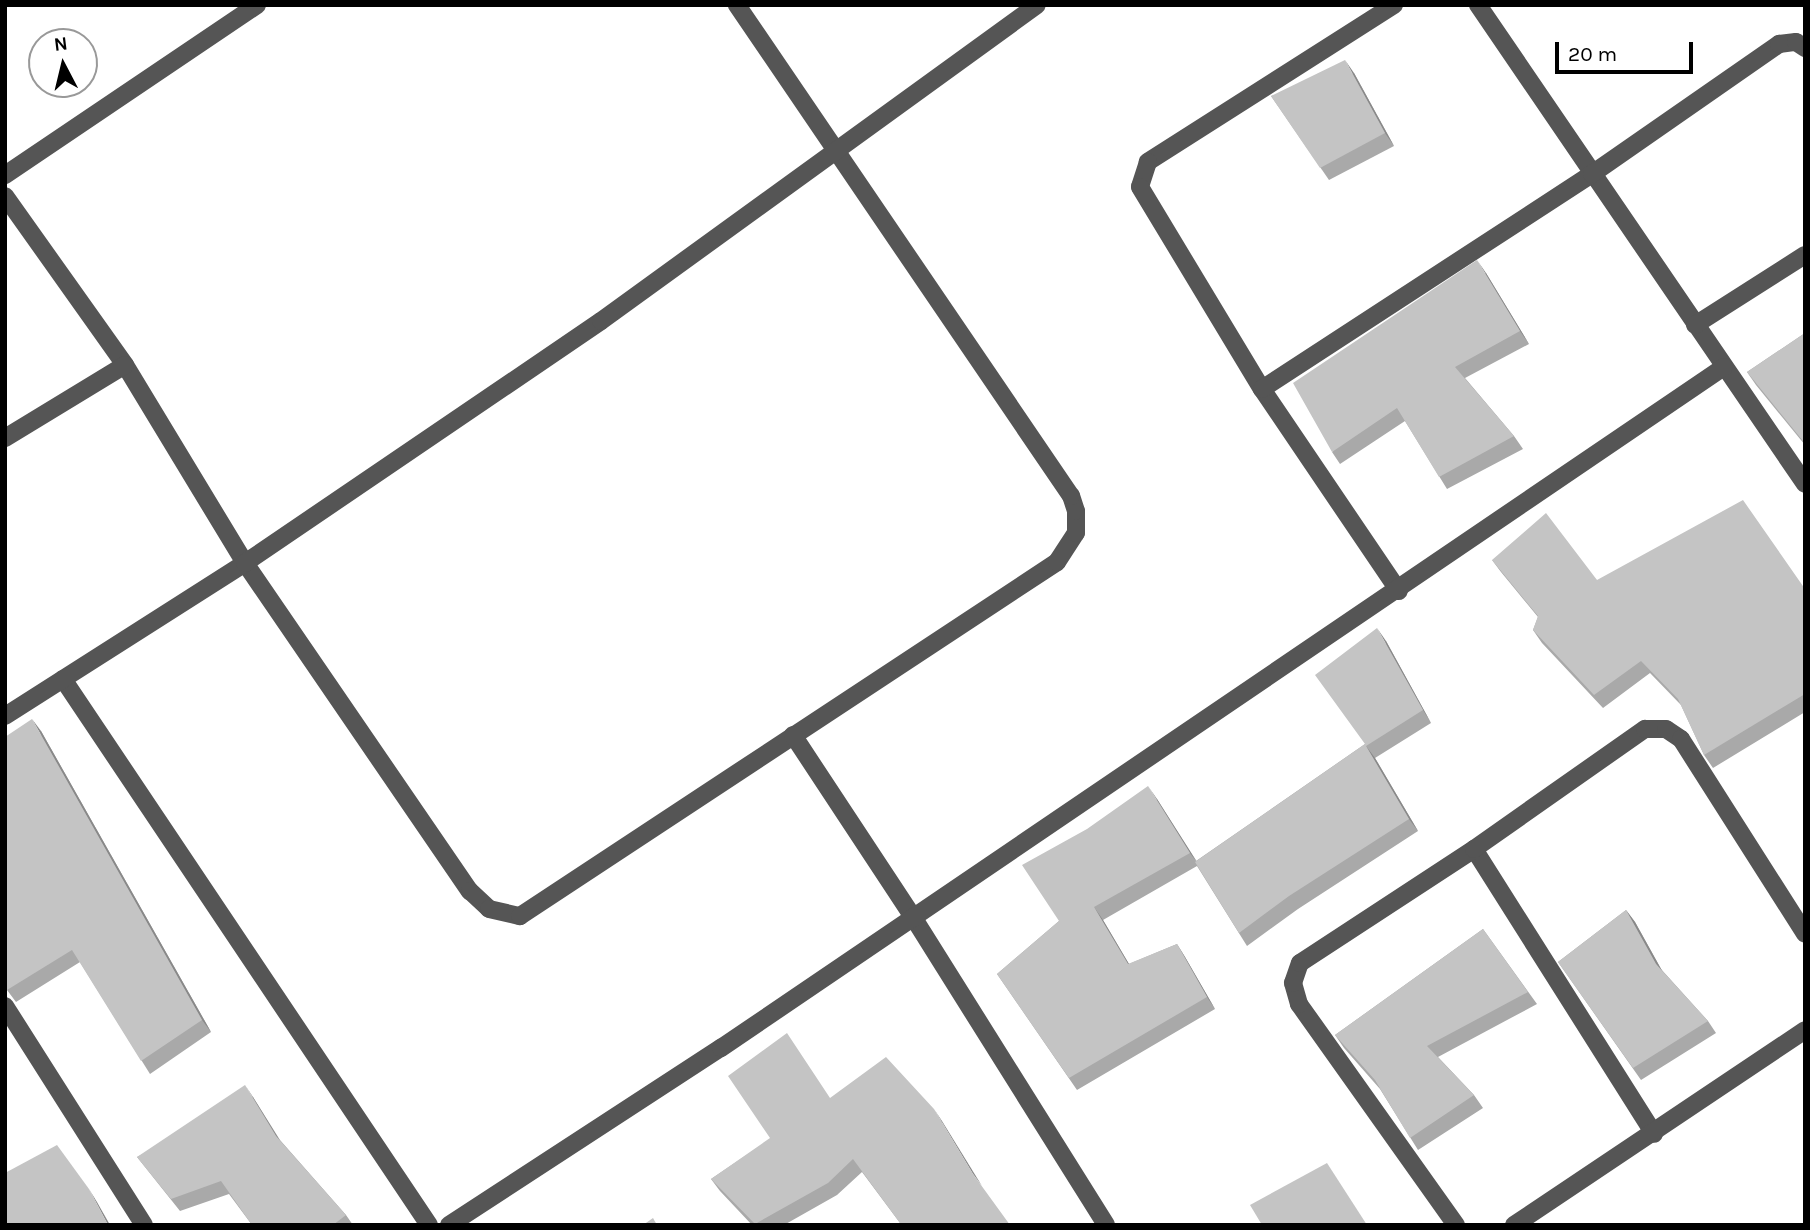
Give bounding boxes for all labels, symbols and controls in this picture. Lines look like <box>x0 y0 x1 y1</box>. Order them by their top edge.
north arrow <box>28 28 98 98</box>
scale bar <box>1558 28 1696 72</box>
text: N <box>53 32 69 56</box>
text: 20 m <box>1568 42 1617 66</box>

